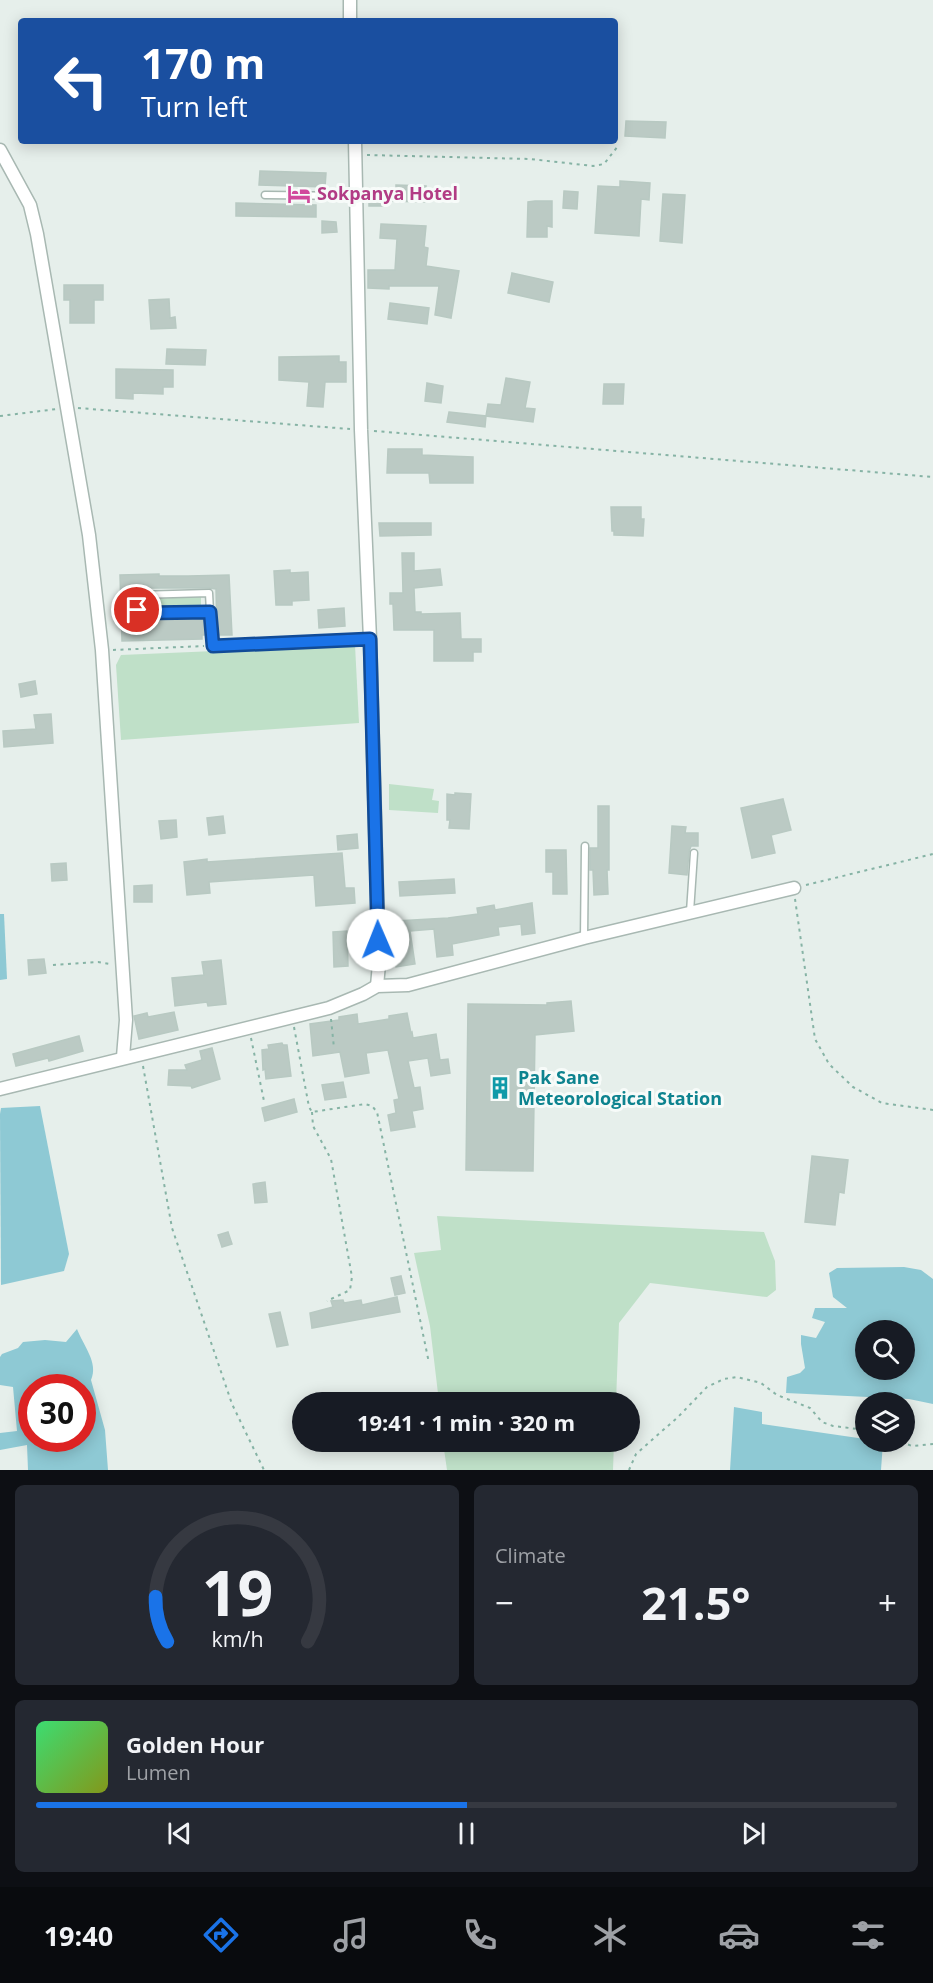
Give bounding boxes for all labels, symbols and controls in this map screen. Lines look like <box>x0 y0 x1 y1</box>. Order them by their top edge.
text: 170 m <box>141 34 265 91</box>
icon: left <box>42 42 120 120</box>
text: Turn left <box>141 88 248 125</box>
hotel icon: Sokpanya Hotel <box>286 181 312 207</box>
place label: Sokpanya Hotel <box>317 181 458 205</box>
pin <box>111 584 162 635</box>
icon: arrive <box>120 593 153 626</box>
position arrow <box>346 908 410 972</box>
place label: Pak Sane Meteorological Station <box>518 1065 722 1110</box>
building icon: Pak Sane Meteorological Station <box>487 1075 513 1101</box>
map controls <box>855 1320 915 1452</box>
button: search <box>855 1320 915 1380</box>
speed limit sign: 30 <box>18 1374 96 1452</box>
button: layers <box>855 1392 915 1452</box>
text: 19:41 · 1 min · 320 m <box>357 1407 575 1437</box>
text: Climate <box>495 1542 566 1569</box>
text: 19 <box>201 1549 273 1634</box>
text: 21.5° <box>641 1572 751 1633</box>
text: − <box>495 1580 514 1625</box>
text: + <box>878 1580 897 1625</box>
text: km/h <box>211 1624 263 1653</box>
text: Golden Hour <box>126 1729 264 1759</box>
text: Lumen <box>126 1759 191 1786</box>
icon: previous <box>163 1817 196 1850</box>
icon: pause <box>450 1817 483 1850</box>
icon: next <box>737 1817 770 1850</box>
icon: directions <box>200 1914 242 1956</box>
icon: music <box>330 1914 372 1956</box>
icon: phone <box>459 1914 501 1956</box>
icon: climate <box>589 1914 631 1956</box>
icon: car <box>718 1914 760 1956</box>
icon: filters <box>847 1914 889 1956</box>
text: 19:40 <box>44 1917 113 1954</box>

